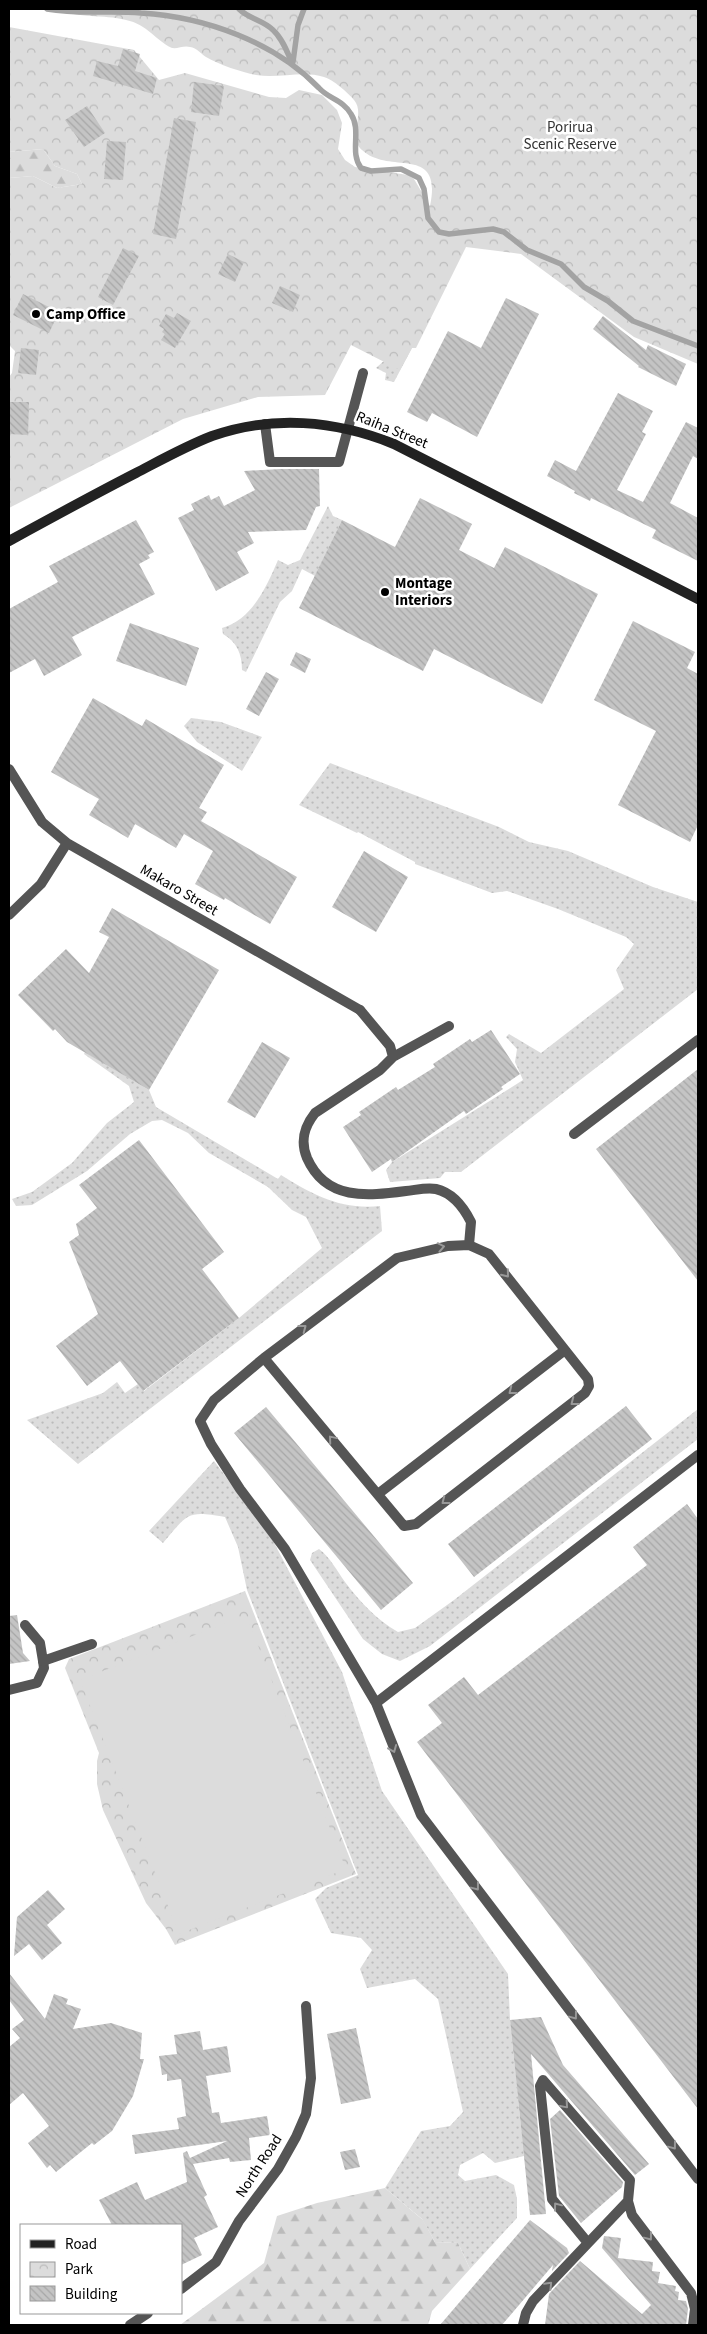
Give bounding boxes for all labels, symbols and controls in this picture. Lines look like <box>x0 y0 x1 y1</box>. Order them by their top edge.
park label: Porirua Scenic Reserve <box>523 117 617 155</box>
place label: Camp Office <box>46 304 126 325</box>
marker: Camp Office <box>30 308 42 320</box>
street label: Raiha Street <box>353 406 431 454</box>
place label: Montage Interiors <box>395 573 453 611</box>
marker: Montage Interiors <box>379 586 391 598</box>
street label: Makaro Street <box>136 859 222 921</box>
one-way arrow <box>437 1243 446 1253</box>
one-way arrow <box>500 1268 508 1277</box>
one-way arrow <box>297 1325 307 1334</box>
one-way arrow <box>509 1385 518 1394</box>
one-way arrow <box>571 1396 580 1404</box>
one-way arrow <box>328 1435 337 1444</box>
one-way arrow <box>441 1495 451 1504</box>
one-way arrow <box>387 1744 397 1753</box>
one-way arrow <box>470 1881 479 1891</box>
one-way arrow <box>569 2010 577 2019</box>
one-way arrow <box>560 2099 569 2108</box>
street label: North Road <box>231 2130 287 2202</box>
one-way arrow <box>667 2140 675 2149</box>
one-way arrow <box>554 2202 563 2212</box>
legend <box>20 2224 182 2314</box>
one-way arrow <box>643 2231 652 2241</box>
text: Road <box>65 2234 97 2255</box>
text: Park <box>65 2259 94 2280</box>
one-way arrow <box>543 2282 552 2291</box>
text: Building <box>65 2284 118 2305</box>

